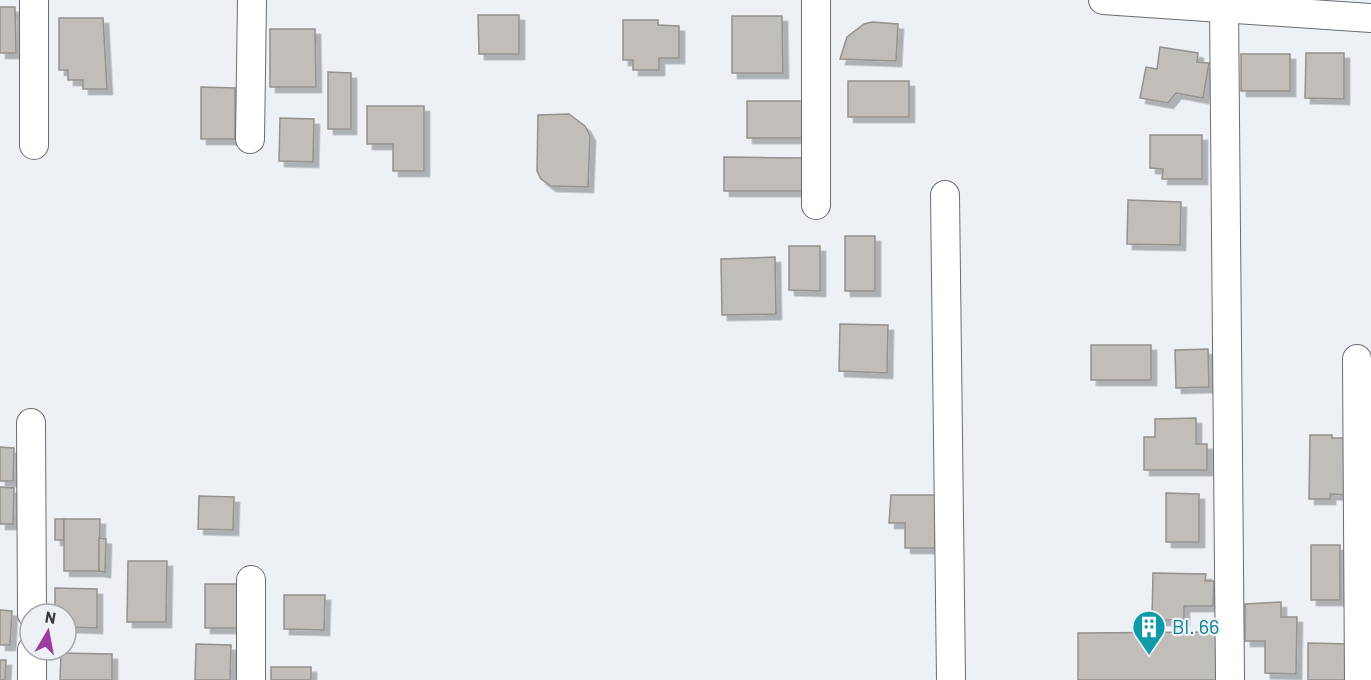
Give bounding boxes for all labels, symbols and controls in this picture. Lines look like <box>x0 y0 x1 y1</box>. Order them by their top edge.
north arrow <box>18 602 78 662</box>
text: N <box>44 606 58 627</box>
building icon: Bl. 66 <box>1131 609 1167 656</box>
place label: Bl. 66 <box>1172 614 1219 638</box>

